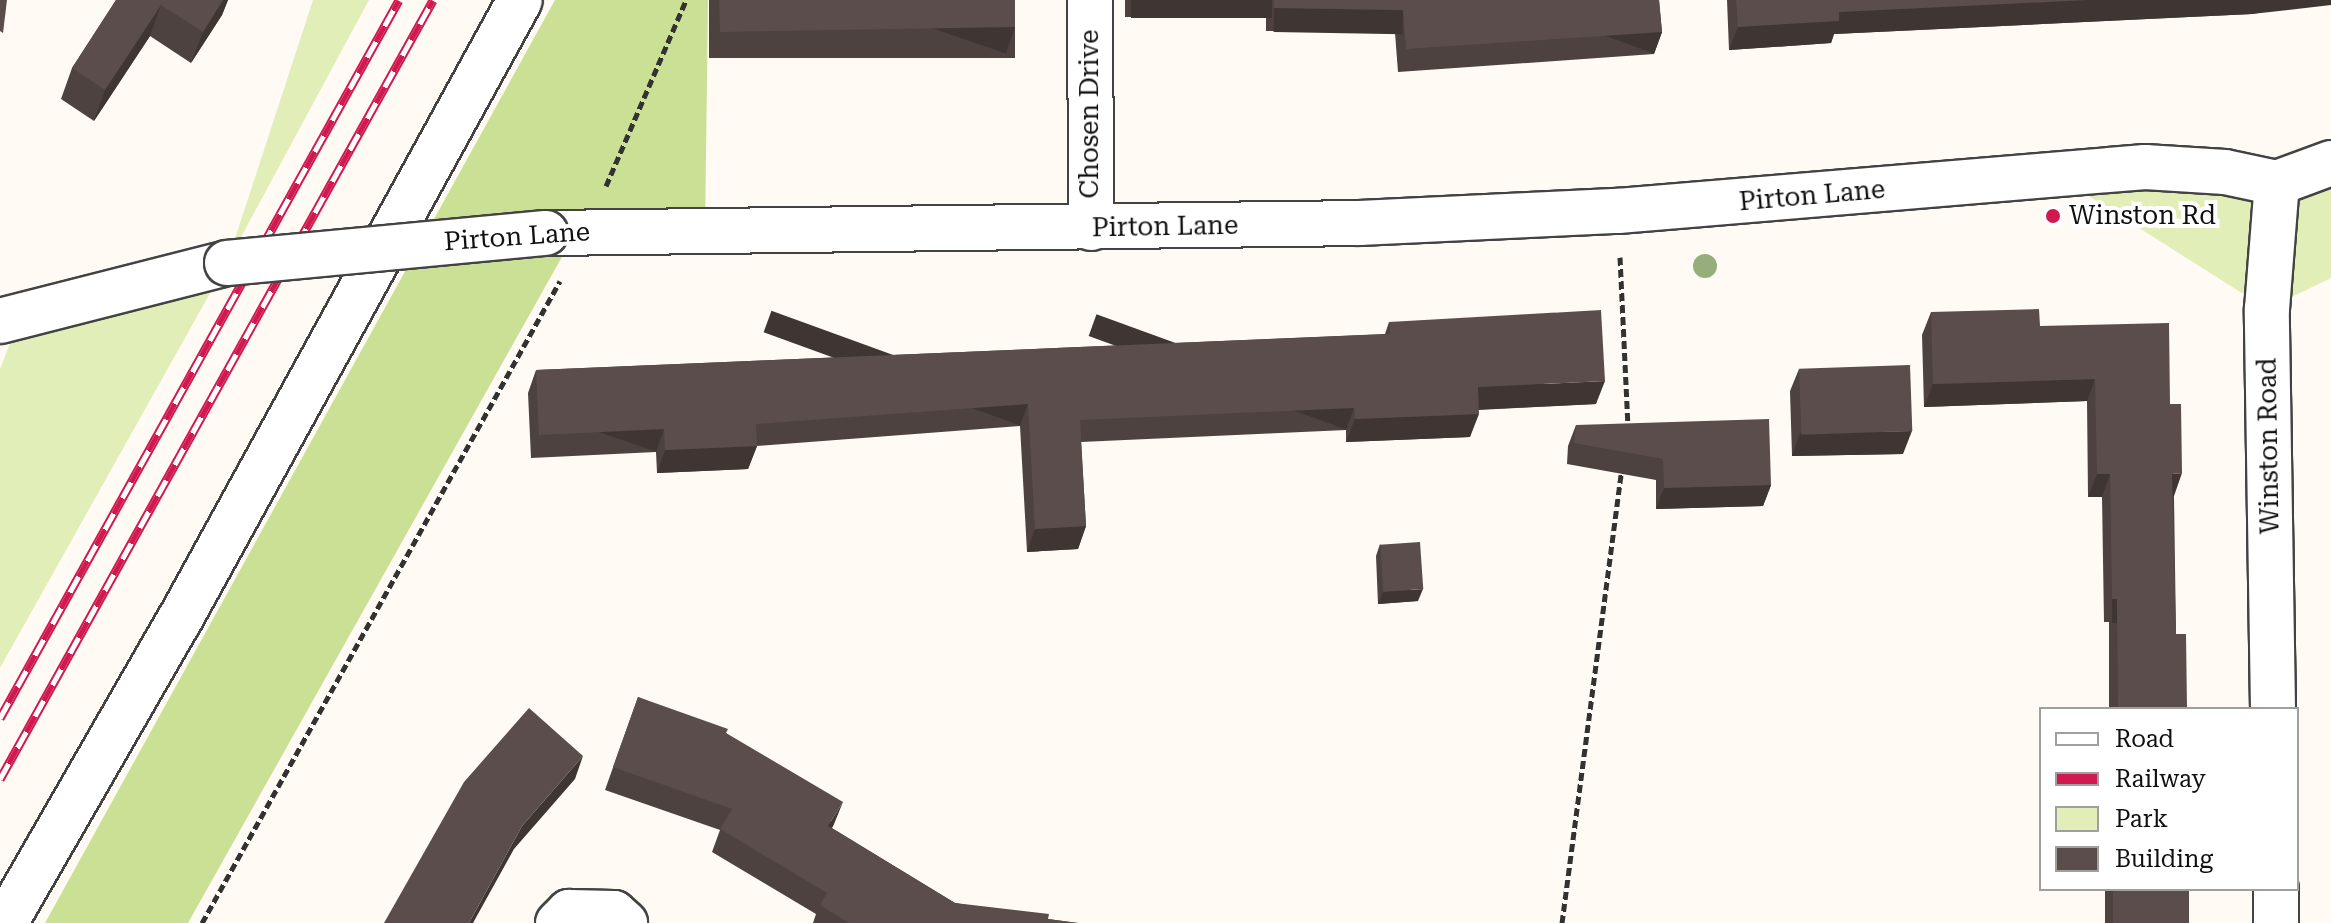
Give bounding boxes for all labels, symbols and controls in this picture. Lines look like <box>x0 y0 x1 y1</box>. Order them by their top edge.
street label: Chosen Drive <box>1074 29 1106 199</box>
street label: Pirton Lane <box>1738 174 1886 218</box>
place label: Winston Rd <box>2069 200 2216 232</box>
marker: Winston Rd <box>2044 207 2062 225</box>
street label: Pirton Lane <box>1092 210 1238 244</box>
street label: Pirton Lane <box>443 216 591 258</box>
street label: Winston Road <box>2252 358 2286 534</box>
legend <box>2039 707 2299 891</box>
text: Road <box>2115 725 2174 753</box>
text: Railway <box>2115 765 2206 793</box>
text: Park <box>2115 805 2168 833</box>
text: Building <box>2115 845 2213 873</box>

